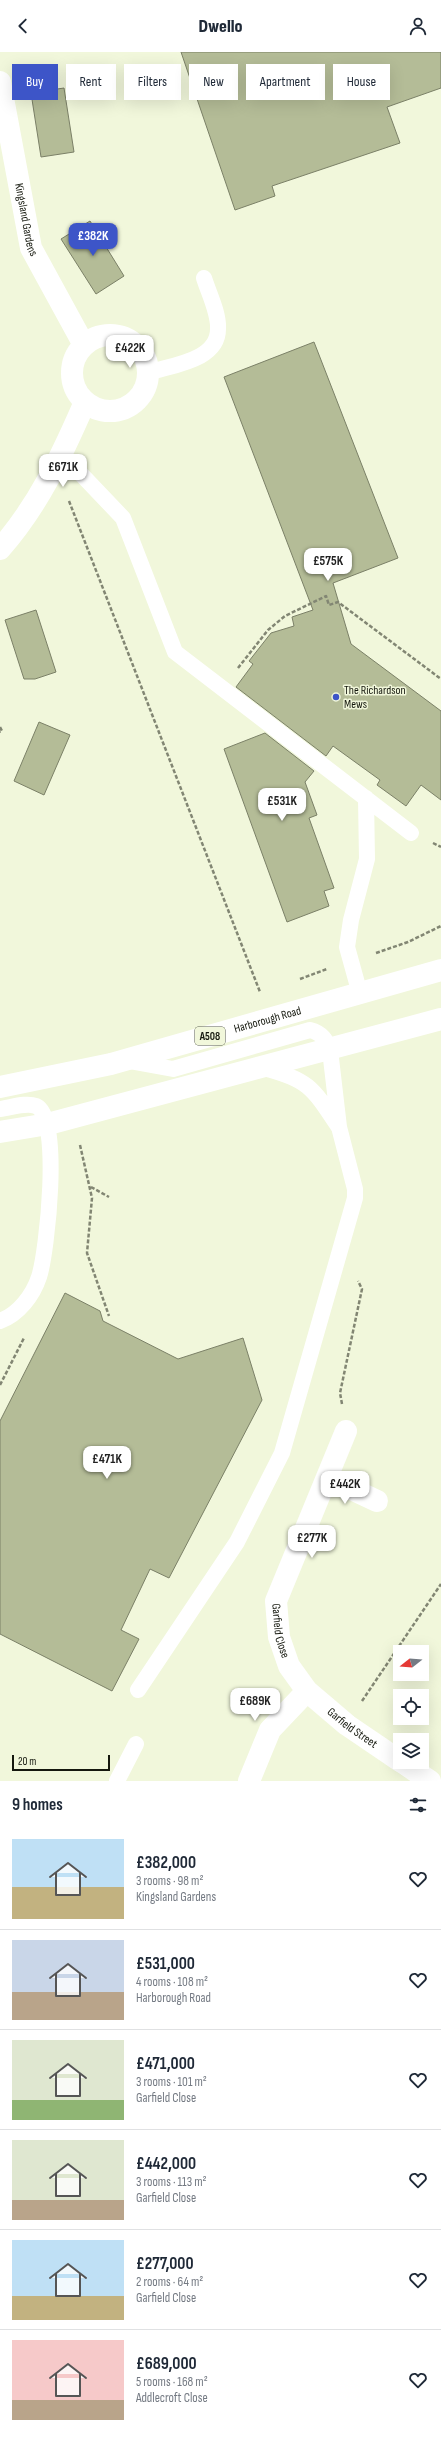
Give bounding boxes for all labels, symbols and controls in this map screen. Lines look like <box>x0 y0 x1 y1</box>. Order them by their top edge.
icon: back <box>12 15 34 37</box>
icon: person <box>407 15 429 37</box>
text: Dwello <box>198 16 243 37</box>
chip: Buy <box>12 64 58 100</box>
chip: Rent <box>66 64 116 100</box>
chip: Filters <box>124 64 181 100</box>
chip: New <box>189 64 238 100</box>
chip: Apartment <box>246 64 325 100</box>
chip: House <box>333 64 390 100</box>
street label: Kingsland Gardens <box>12 182 41 259</box>
pin: £382K <box>65 223 121 257</box>
text: £382K <box>78 228 108 244</box>
pin: £422K <box>102 335 158 369</box>
text: £422K <box>115 340 145 356</box>
pin: £671K <box>35 454 91 488</box>
text: £671K <box>48 459 78 475</box>
pin: £575K <box>300 548 356 582</box>
text: £575K <box>313 553 343 569</box>
place label: The Richardson Mews <box>344 683 406 712</box>
marker: The Richardson Mews <box>331 692 341 702</box>
pin: £531K <box>254 788 310 822</box>
text: £531K <box>267 793 297 809</box>
street label: Harborough Road <box>232 1003 303 1036</box>
road number: A508 <box>195 1027 225 1045</box>
pin: £471K <box>79 1446 135 1480</box>
text: £471K <box>92 1451 122 1467</box>
pin: £442K <box>317 1471 373 1505</box>
text: £442K <box>330 1476 360 1492</box>
pin: £277K <box>284 1525 340 1559</box>
text: £277K <box>297 1530 327 1546</box>
street label: Garfield Close <box>269 1603 293 1660</box>
north arrow <box>393 1645 429 1681</box>
map controls <box>393 1645 429 1769</box>
pin: £689K <box>227 1688 283 1722</box>
button: locate <box>393 1689 429 1725</box>
text: £689K <box>239 1693 271 1709</box>
street label: Garfield Street <box>324 1704 381 1751</box>
button: layers <box>393 1733 429 1769</box>
scale bar <box>12 1753 110 1772</box>
text: 20 m <box>18 1755 36 1768</box>
icon: filters <box>407 1794 429 1816</box>
text: 9 homes <box>12 1795 63 1815</box>
text: £382,000 <box>136 1853 196 1873</box>
icon: home <box>44 1855 92 1903</box>
icon: heart <box>407 1868 429 1890</box>
text: 3 rooms · 98 m² <box>136 1873 203 1889</box>
text: Kingsland Gardens <box>136 1889 216 1905</box>
text: £531,000 <box>136 1954 195 1974</box>
icon: home <box>44 1956 92 2004</box>
icon: heart <box>407 1969 429 1991</box>
text: 4 rooms · 108 m² <box>136 1974 208 1990</box>
text: Harborough Road <box>136 1990 211 2006</box>
text: £471,000 <box>136 2054 195 2074</box>
icon: home <box>44 2056 92 2104</box>
icon: heart <box>407 2069 429 2091</box>
text: 3 rooms · 101 m² <box>136 2074 207 2090</box>
text: Garfield Close <box>136 2090 196 2106</box>
text: £442,000 <box>136 2154 196 2174</box>
icon: home <box>44 2156 92 2204</box>
icon: heart <box>407 2169 429 2191</box>
text: 3 rooms · 113 m² <box>136 2174 207 2190</box>
text: Garfield Close <box>136 2190 196 2206</box>
text: £277,000 <box>136 2254 194 2274</box>
icon: home <box>44 2256 92 2304</box>
icon: heart <box>407 2269 429 2291</box>
text: 2 rooms · 64 m² <box>136 2274 203 2290</box>
text: Garfield Close <box>136 2290 196 2306</box>
text: £689,000 <box>136 2354 197 2374</box>
icon: home <box>44 2356 92 2404</box>
icon: heart <box>407 2369 429 2391</box>
text: 5 rooms · 168 m² <box>136 2374 208 2390</box>
text: Addlecroft Close <box>136 2390 208 2406</box>

